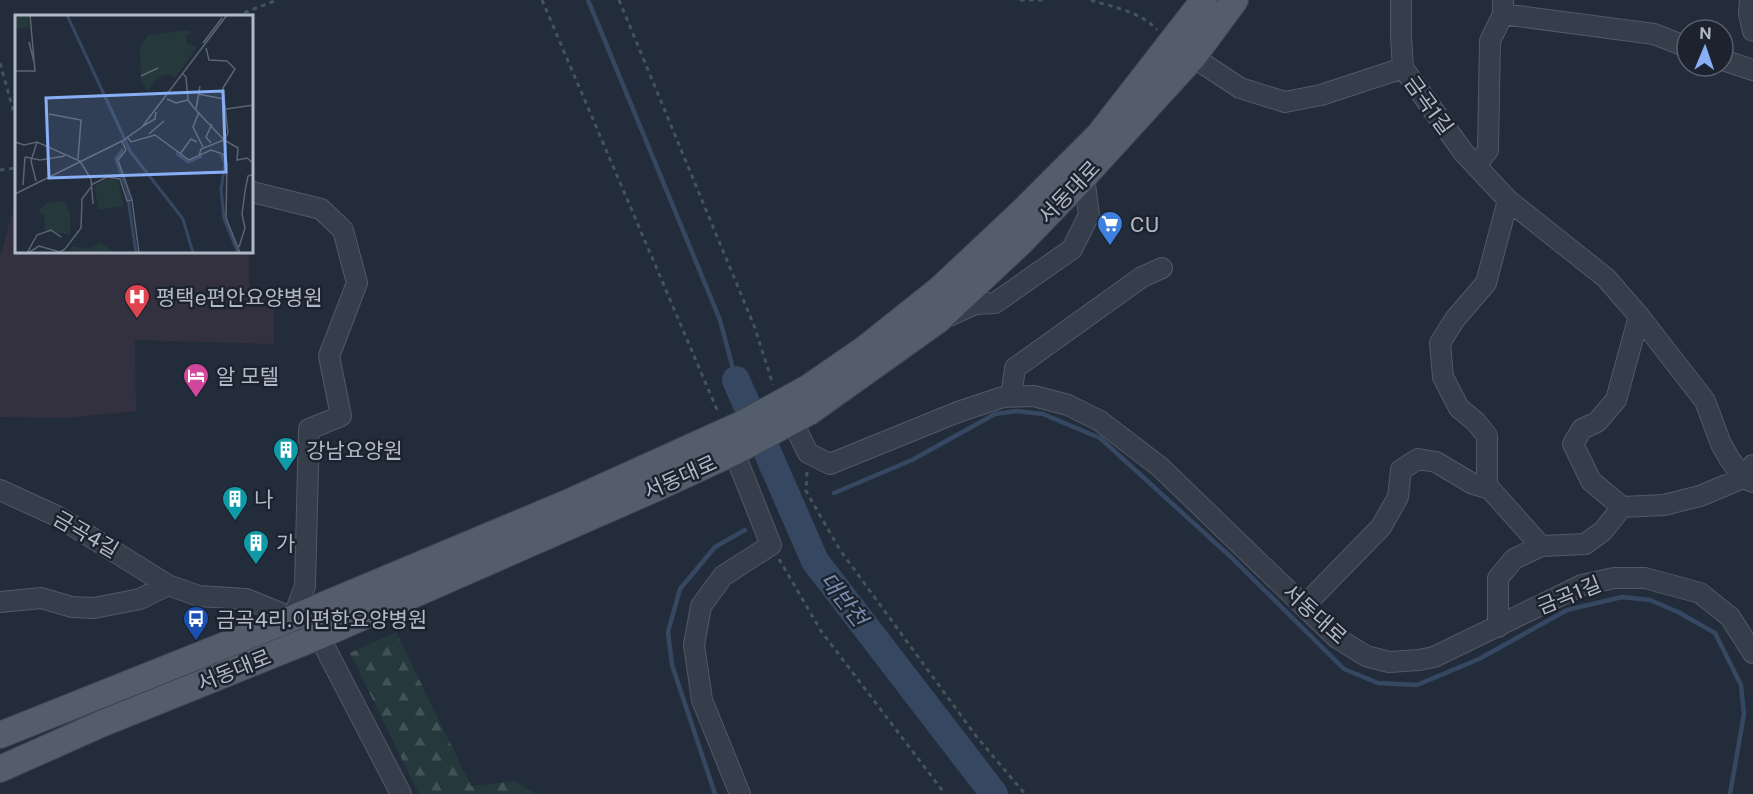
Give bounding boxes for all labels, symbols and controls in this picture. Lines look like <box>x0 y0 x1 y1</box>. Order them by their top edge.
inset map <box>15 15 254 254</box>
north arrow <box>1675 18 1735 78</box>
text: N <box>1699 24 1712 43</box>
street label: 금곡1길 <box>1399 71 1459 139</box>
street label: 서동대로 <box>1033 156 1105 228</box>
supermarket icon: CU <box>1095 209 1125 247</box>
place label: CU <box>1130 212 1159 237</box>
hospital icon: 평택e편안요양병원 <box>122 282 152 320</box>
place label: 평택e편안요양병원 <box>156 285 322 310</box>
hotel icon: 알 모텔 <box>181 361 211 399</box>
place label: 알 모텔 <box>216 364 279 389</box>
building icon: 강남요양원 <box>271 435 301 473</box>
place label: 강남요양원 <box>306 438 403 463</box>
street label: 서동대로 <box>640 450 720 504</box>
building icon: 나 <box>220 484 250 522</box>
place label: 나 <box>254 487 273 512</box>
street label: 금곡4길 <box>49 505 123 563</box>
building icon: 가 <box>241 528 271 566</box>
place label: 가 <box>276 531 295 556</box>
water label: 대반천 <box>815 567 875 633</box>
street label: 금곡1길 <box>1533 571 1605 619</box>
street label: 서동대로 <box>1278 579 1352 649</box>
bus stop icon: 금곡4리.이편한요양병원 <box>181 604 211 642</box>
place label: 금곡4리.이편한요양병원 <box>216 607 427 632</box>
street label: 서동대로 <box>193 644 275 696</box>

